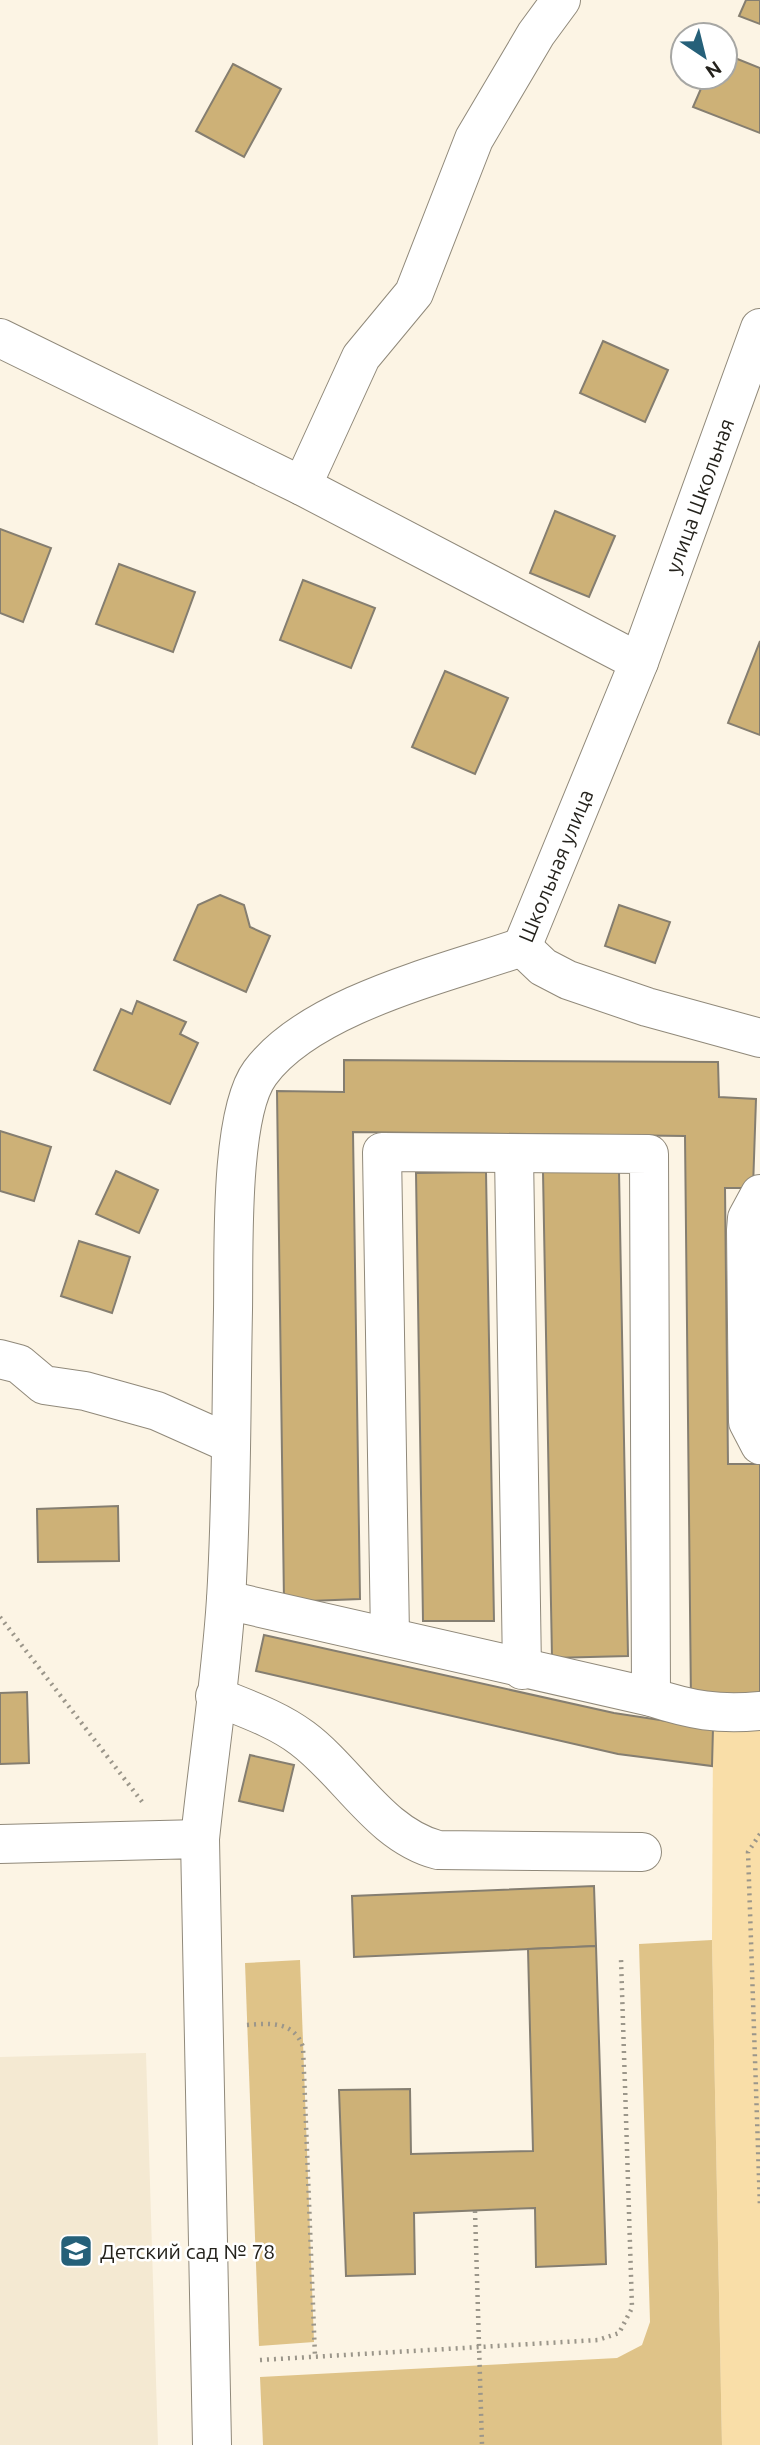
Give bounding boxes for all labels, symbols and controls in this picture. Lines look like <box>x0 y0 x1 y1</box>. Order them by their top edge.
north arrow <box>669 21 739 91</box>
text: N <box>702 57 726 83</box>
street label: улица Школьная <box>660 415 738 576</box>
street label: Школьная улица <box>513 786 597 946</box>
school or university icon: Детский сад № 78 <box>57 2232 95 2270</box>
place label: Детский сад № 78 <box>100 2239 275 2263</box>

